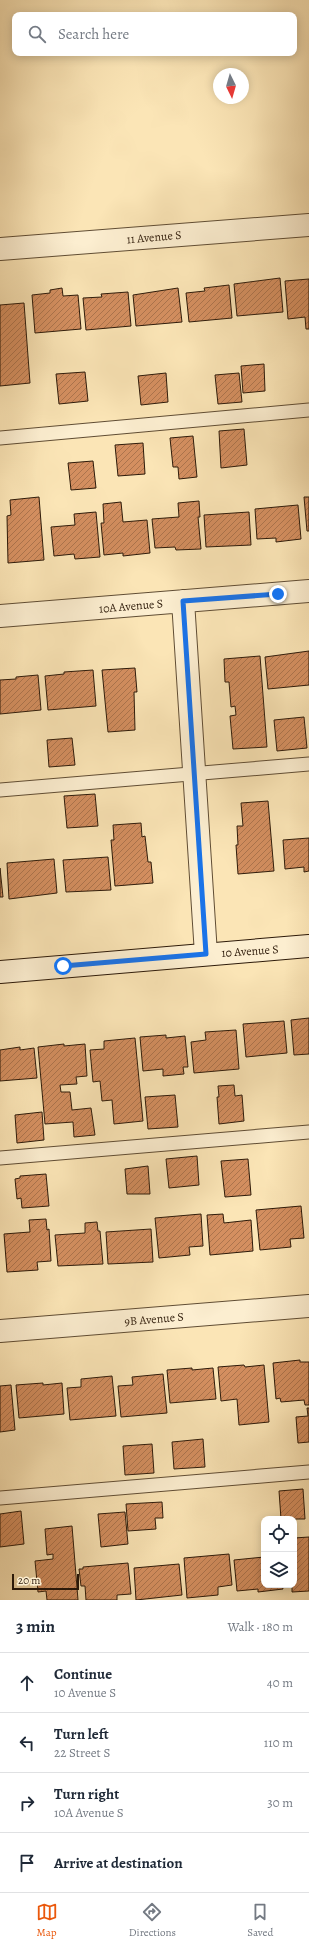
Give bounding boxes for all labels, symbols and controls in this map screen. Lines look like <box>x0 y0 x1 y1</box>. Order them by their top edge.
search box <box>12 12 297 56</box>
icon: search <box>26 23 48 45</box>
text: Search here <box>58 24 129 44</box>
north arrow <box>213 68 249 104</box>
street label: 11 Avenue S <box>126 227 182 247</box>
route end <box>269 585 287 603</box>
street label: 10A Avenue S <box>98 595 164 617</box>
street label: 10 Avenue S <box>221 941 279 961</box>
route start <box>54 957 72 975</box>
street label: 9B Avenue S <box>124 1308 184 1330</box>
map controls <box>261 1516 297 1588</box>
button: locate <box>261 1516 297 1552</box>
button: layers <box>261 1552 297 1588</box>
scale bar <box>12 1572 79 1591</box>
text: 20 m <box>18 1573 40 1588</box>
text: 3 min <box>16 1615 55 1638</box>
text: Walk · 180 m <box>227 1618 293 1635</box>
text: Continue <box>54 1664 112 1684</box>
icon: ahead <box>16 1672 38 1694</box>
text: 40 m <box>267 1674 293 1691</box>
text: 10 Avenue S <box>54 1684 116 1701</box>
text: Turn left <box>54 1724 109 1744</box>
icon: left <box>16 1732 38 1754</box>
text: 110 m <box>264 1734 293 1751</box>
text: 22 Street S <box>54 1744 110 1761</box>
text: Turn right <box>54 1784 119 1804</box>
icon: right <box>16 1792 38 1814</box>
text: 30 m <box>267 1794 293 1811</box>
text: 10A Avenue S <box>54 1804 124 1821</box>
icon: arrive <box>16 1852 38 1874</box>
text: Arrive at destination <box>54 1853 183 1873</box>
tab: Map <box>36 1901 58 1940</box>
tab: Directions <box>129 1901 176 1940</box>
tab: Saved <box>247 1901 273 1940</box>

